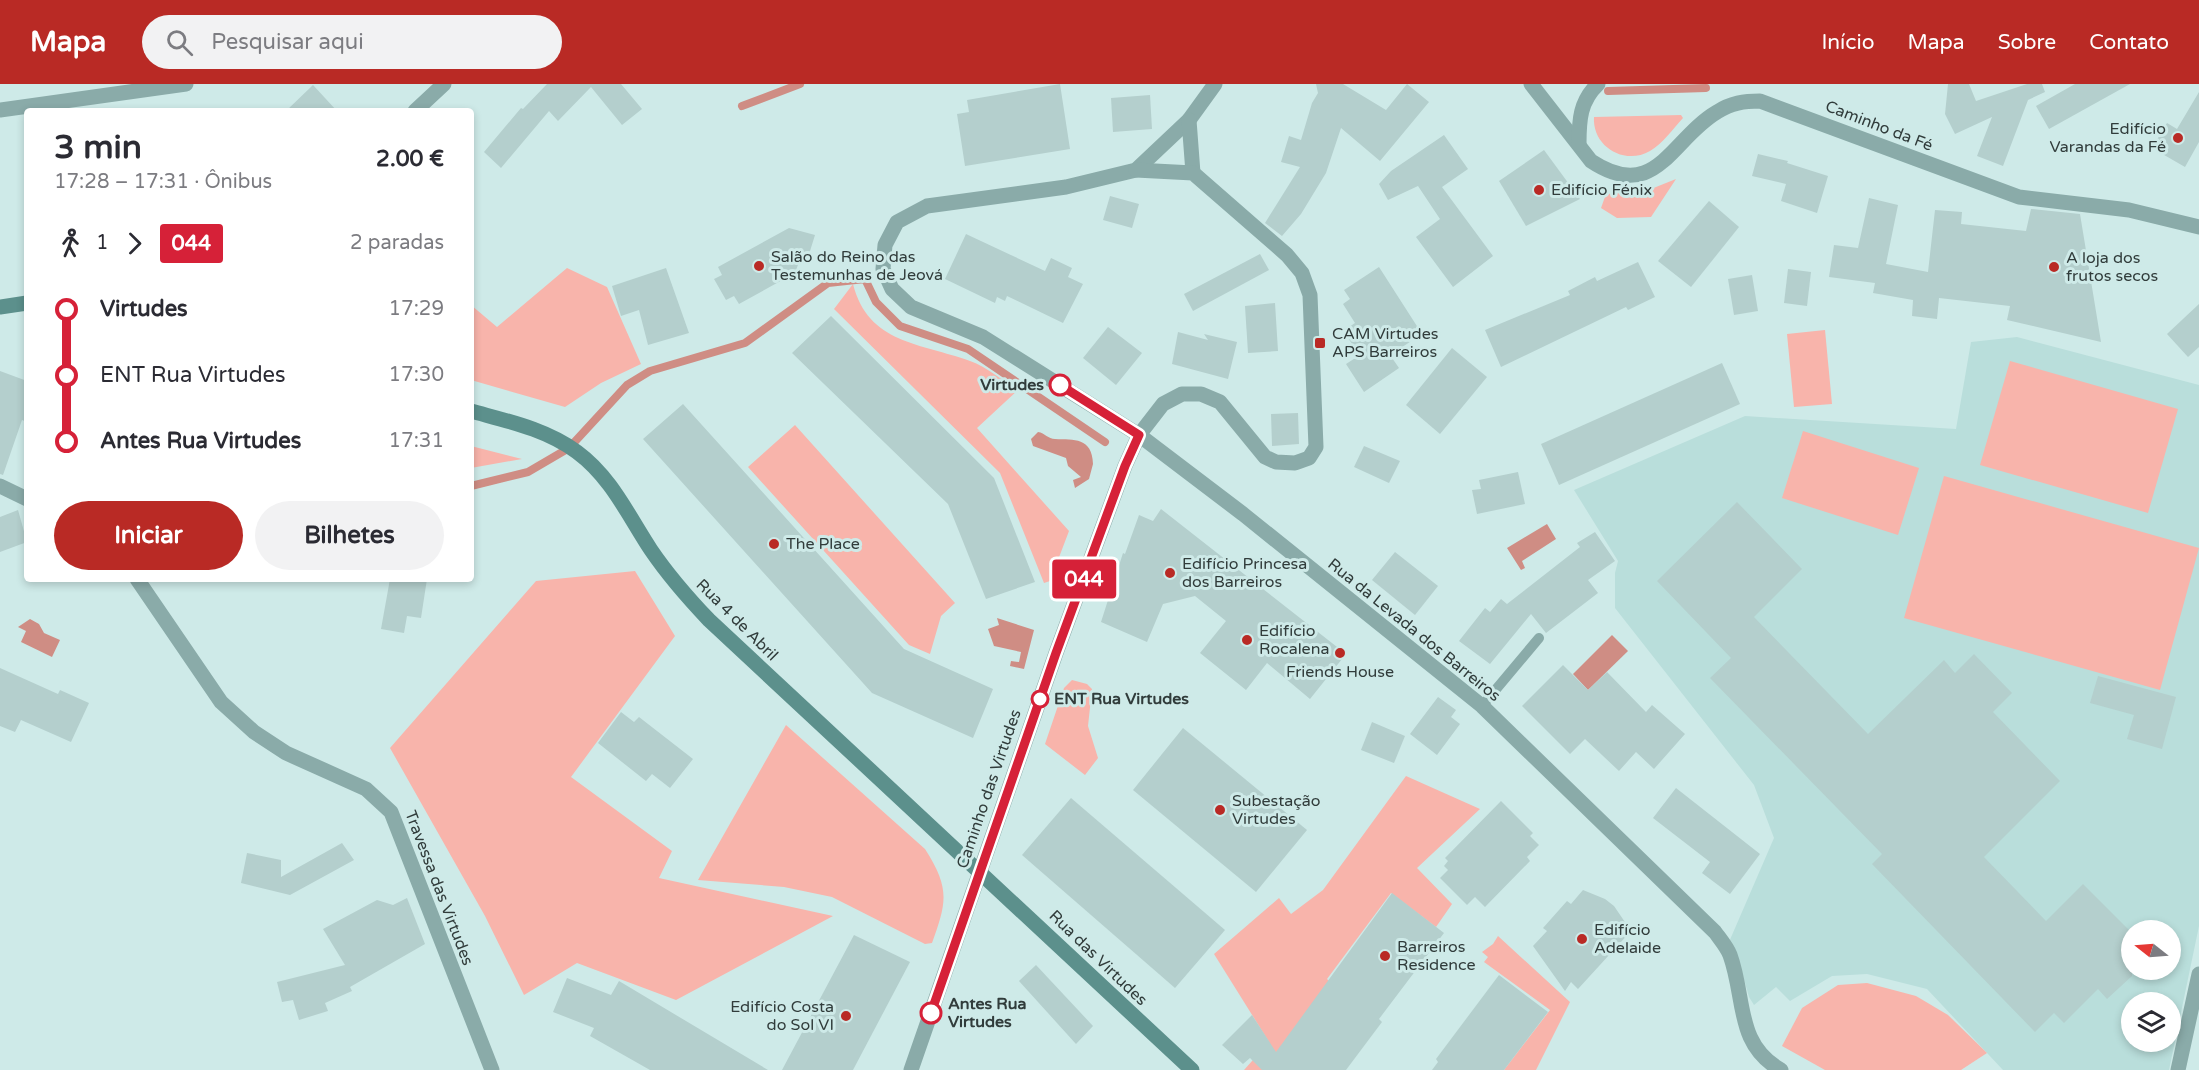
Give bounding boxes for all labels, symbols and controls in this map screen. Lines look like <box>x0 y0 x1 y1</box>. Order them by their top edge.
search box <box>142 15 562 69</box>
text: Mapa <box>30 25 106 59</box>
icon: search <box>163 26 196 59</box>
text: Pesquisar aqui <box>211 29 364 55</box>
text: Início <box>1822 30 1874 55</box>
text: Mapa <box>1907 30 1965 55</box>
text: Sobre <box>1998 30 2056 55</box>
text: Contato <box>2089 30 2169 55</box>
street label: Caminho da Fé <box>1822 96 1936 156</box>
place label: Edifício Varandas da Fé <box>2050 119 2166 157</box>
text: 3 min <box>54 128 142 167</box>
marker: Edifício Varandas da Fé <box>2171 131 2185 145</box>
text: 2.00 € <box>376 146 444 172</box>
text: 17:28 – 17:31 · Ônibus <box>54 170 272 194</box>
place label: Edifício Fénix <box>1551 180 1652 200</box>
marker: Edifício Fénix <box>1532 183 1546 197</box>
icon: walk <box>54 227 87 260</box>
icon: forward <box>118 227 151 260</box>
text: 1 <box>96 231 109 255</box>
text: 044 <box>172 231 211 256</box>
text: 2 paradas <box>350 231 444 255</box>
place label: Salão do Reino das Testemunhas de Jeová <box>771 247 943 285</box>
place label: A loja dos frutos secos <box>2066 248 2158 286</box>
marker: Salão do Reino das Testemunhas de Jeová <box>752 259 766 273</box>
marker: A loja dos frutos secos <box>2047 260 2061 274</box>
text: Virtudes <box>100 296 188 322</box>
text: 17:29 <box>389 297 444 321</box>
place label: CAM Virtudes APS Barreiros <box>1332 324 1438 362</box>
marker: CAM Virtudes APS Barreiros <box>1313 336 1327 350</box>
text: ENT Rua Virtudes <box>100 362 286 388</box>
text: 17:30 <box>389 363 444 387</box>
marker: Virtudes <box>1049 374 1071 396</box>
place label: Virtudes <box>980 375 1044 395</box>
text: Antes Rua Virtudes <box>100 428 301 454</box>
text: 17:31 <box>389 429 444 453</box>
button: Iniciar <box>54 501 243 570</box>
button: Bilhetes <box>255 501 444 570</box>
place label: The Place <box>786 534 860 554</box>
marker: The Place <box>767 537 781 551</box>
place label: Edifício Princesa dos Barreiros <box>1182 554 1307 592</box>
street label: Rua da Levada dos Barreiros <box>1324 554 1504 706</box>
line badge: 044 <box>1050 560 1118 598</box>
marker: Edifício Princesa dos Barreiros <box>1163 566 1177 580</box>
text: 044 <box>1064 567 1104 592</box>
street label: Rua 4 de Abril <box>692 575 782 665</box>
place label: Edifício Rocalena <box>1259 621 1329 659</box>
marker: Edifício Rocalena <box>1240 633 1254 647</box>
marker: Friends House <box>1333 646 1347 660</box>
place label: Friends House <box>1286 662 1394 682</box>
place label: ENT Rua Virtudes <box>1054 689 1189 709</box>
marker: ENT Rua Virtudes <box>1031 690 1049 708</box>
street label: Caminho das Virtudes <box>952 707 1026 871</box>
place label: Subestação Virtudes <box>1232 791 1321 829</box>
marker: Subestação Virtudes <box>1213 803 1227 817</box>
street label: Travessa das Virtudes <box>400 808 478 968</box>
street label: Rua das Virtudes <box>1045 906 1151 1010</box>
place label: Edifício Adelaide <box>1594 920 1661 958</box>
north arrow <box>2121 920 2181 980</box>
map controls <box>2121 920 2181 1052</box>
marker: Edifício Adelaide <box>1575 932 1589 946</box>
place label: Barreiros Residence <box>1397 937 1476 975</box>
marker: Barreiros Residence <box>1378 949 1392 963</box>
button: layers <box>2121 992 2181 1052</box>
place label: Antes Rua Virtudes <box>948 994 1026 1032</box>
place label: Edifício Costa do Sol VI <box>730 997 834 1035</box>
marker: Antes Rua Virtudes <box>920 1002 942 1024</box>
marker: Edifício Costa do Sol VI <box>839 1009 853 1023</box>

